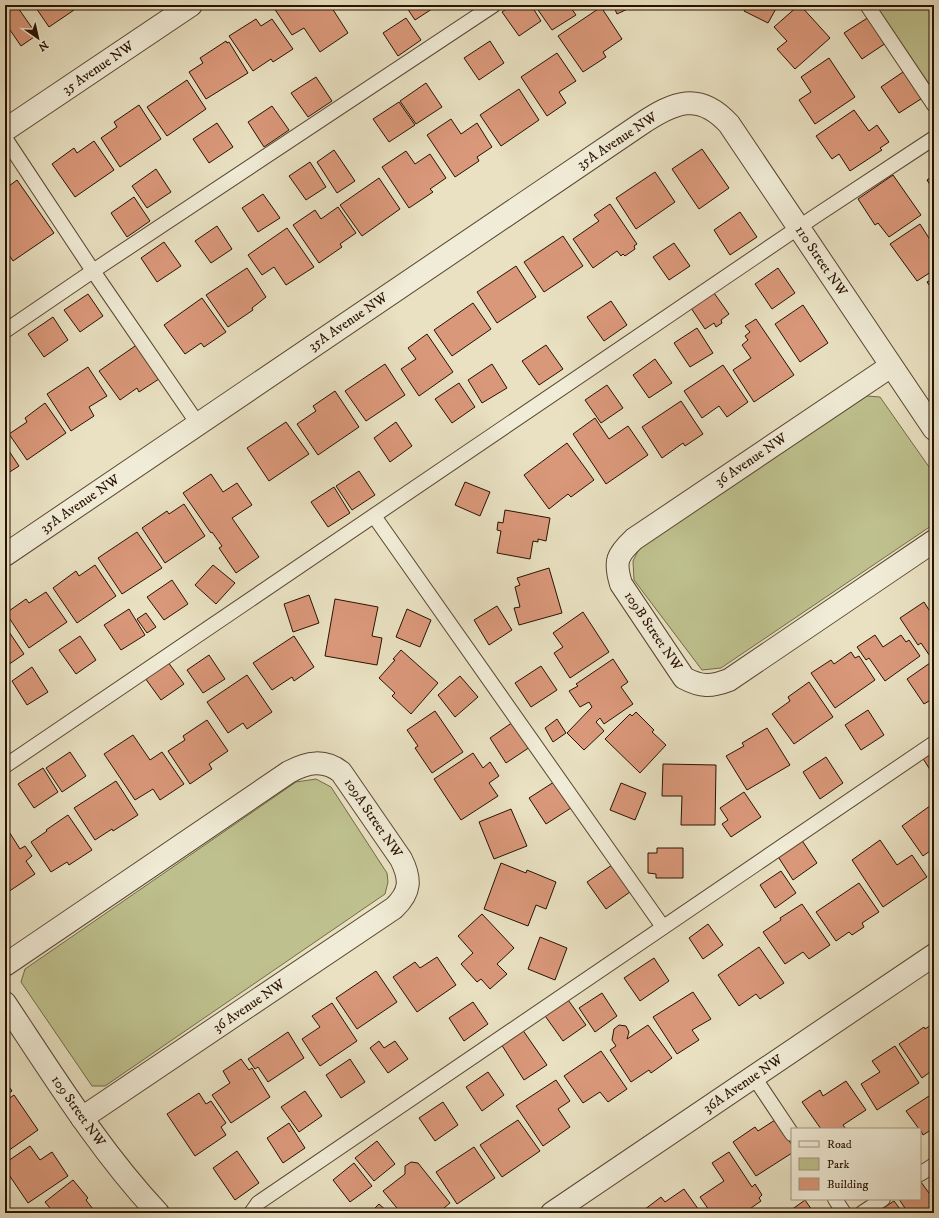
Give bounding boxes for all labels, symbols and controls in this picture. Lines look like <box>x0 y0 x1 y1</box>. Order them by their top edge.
north arrow <box>18 18 58 58</box>
text: N <box>35 37 51 54</box>
street label: 35 Avenue NW <box>59 37 138 99</box>
street label: 35A Avenue NW <box>574 108 661 174</box>
street label: 110 Street NW <box>791 222 851 300</box>
street label: 35A Avenue NW <box>305 289 391 355</box>
street label: 36 Avenue NW <box>711 429 791 491</box>
street label: 35A Avenue NW <box>37 471 123 537</box>
street label: 109B Street NW <box>620 588 686 674</box>
street label: 109A Street NW <box>340 775 406 861</box>
street label: 36 Avenue NW <box>209 975 289 1037</box>
street label: 36A Avenue NW <box>700 1051 786 1117</box>
street label: 109 Street NW <box>47 1072 109 1150</box>
legend <box>791 1128 921 1200</box>
text: Road <box>827 1137 852 1152</box>
text: Park <box>827 1157 849 1172</box>
text: Building <box>827 1177 868 1192</box>

